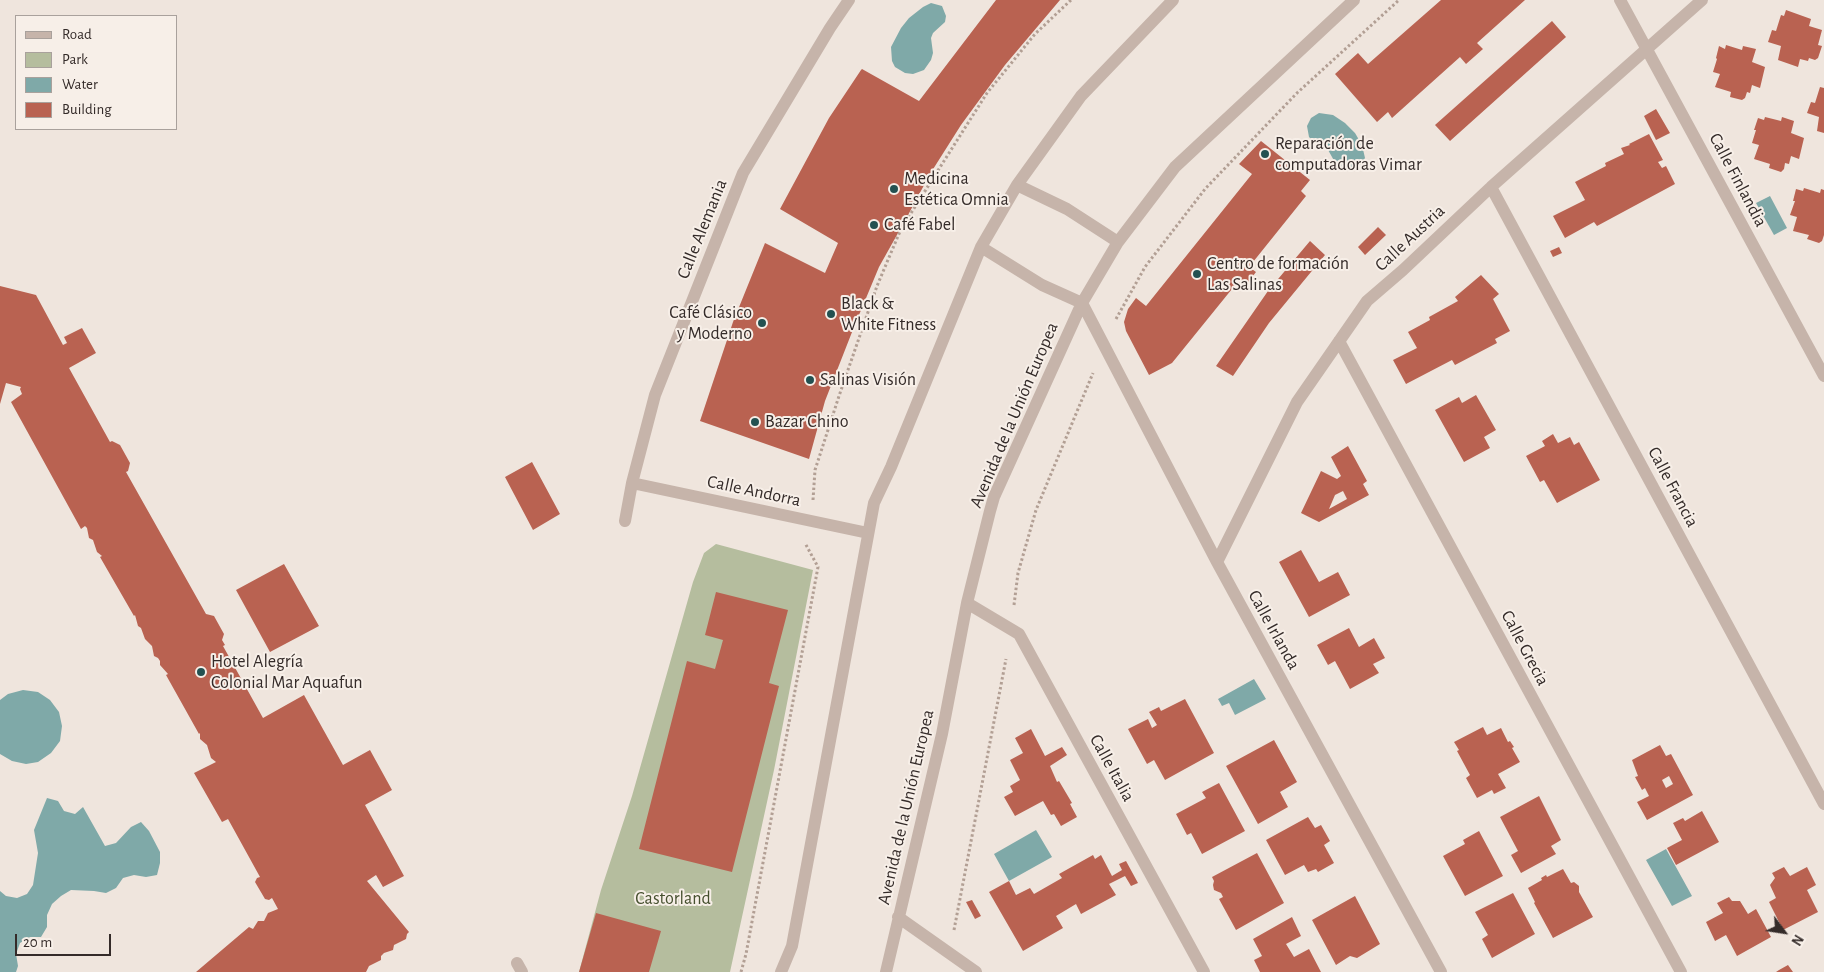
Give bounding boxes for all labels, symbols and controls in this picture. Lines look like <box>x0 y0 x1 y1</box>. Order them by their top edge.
legend <box>15 15 178 130</box>
text: Road <box>62 27 92 42</box>
text: Park <box>62 52 88 67</box>
text: Water <box>62 77 98 92</box>
text: Building <box>62 102 112 117</box>
street label: Calle Finlandia <box>1704 129 1772 231</box>
place label: Reparación de computadoras Vimar <box>1275 133 1422 176</box>
marker: Reparación de computadoras Vimar <box>1259 148 1271 160</box>
place label: Medicina Estética Omnia <box>904 168 1009 210</box>
street label: Calle Alemania <box>672 176 732 282</box>
marker: Medicina Estética Omnia <box>888 183 900 195</box>
street label: Calle Austria <box>1370 200 1450 276</box>
place label: Café Fabel <box>884 214 955 236</box>
marker: Café Fabel <box>868 219 880 231</box>
place label: Centro de formación Las Salinas <box>1207 253 1349 296</box>
marker: Centro de formación Las Salinas <box>1191 268 1203 280</box>
place label: Black & White Fitness <box>841 293 936 336</box>
place label: Café Clásico y Moderno <box>669 302 752 344</box>
marker: Black & White Fitness <box>825 308 837 320</box>
marker: Café Clásico y Moderno <box>756 317 768 329</box>
street label: Avenida de la Unión Europea <box>965 319 1063 511</box>
place label: Salinas Visión <box>820 369 916 391</box>
marker: Salinas Visión <box>804 374 816 386</box>
place label: Bazar Chino <box>765 411 849 433</box>
marker: Bazar Chino <box>749 416 761 428</box>
street label: Calle Francia <box>1643 443 1703 531</box>
street label: Calle Andorra <box>705 471 803 511</box>
street label: Calle Irlanda <box>1243 586 1305 674</box>
street label: Calle Grecia <box>1496 607 1554 689</box>
place label: Hotel Alegría Colonial Mar Aquafun <box>211 651 363 694</box>
marker: Hotel Alegría Colonial Mar Aquafun <box>195 666 207 678</box>
street label: Avenida de la Unión Europea <box>873 707 939 907</box>
street label: Calle Italia <box>1085 731 1139 805</box>
park label: Castorland <box>635 888 711 910</box>
north arrow <box>1759 907 1809 957</box>
scale bar <box>18 924 114 956</box>
text: N <box>1788 932 1805 947</box>
text: 20 m <box>23 935 52 950</box>

